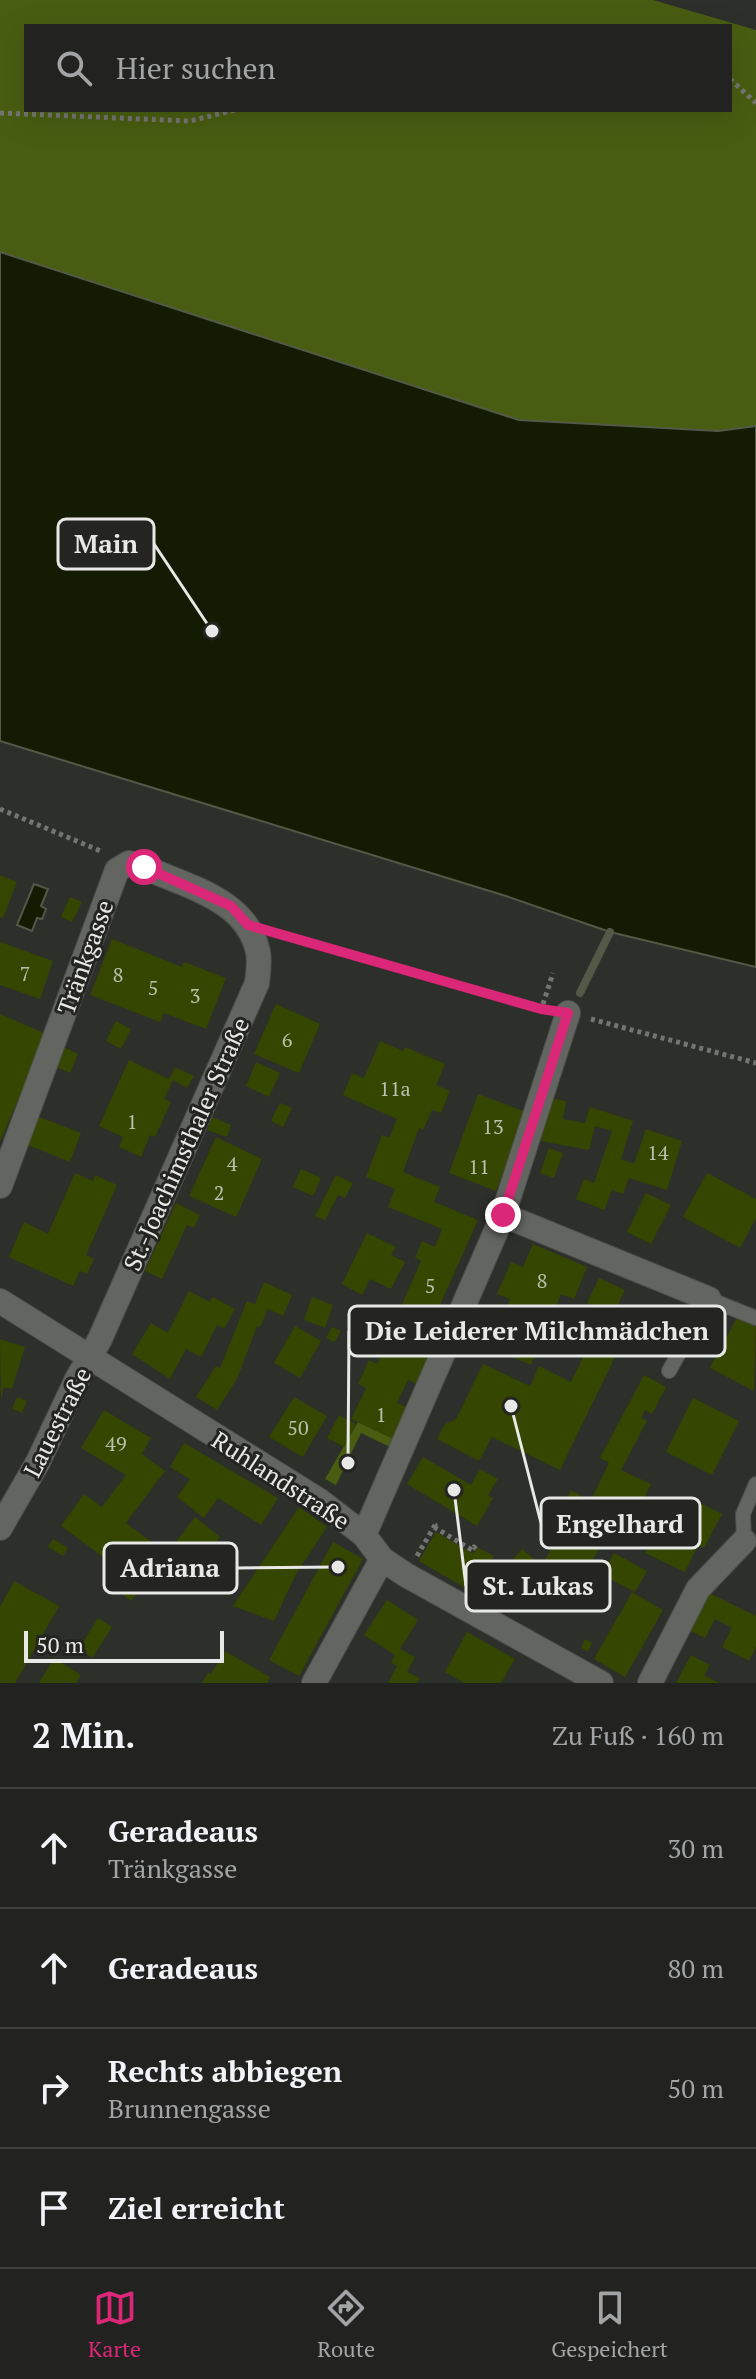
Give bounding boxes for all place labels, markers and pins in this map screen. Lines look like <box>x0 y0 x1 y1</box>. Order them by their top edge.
callout: Main <box>58 519 154 569</box>
callout: Die Leiderer Milchmädchen <box>349 1306 725 1356</box>
callout: Engelhard <box>541 1498 700 1548</box>
callout: Adriana <box>104 1543 237 1593</box>
callout: St. Lukas <box>466 1561 610 1611</box>

